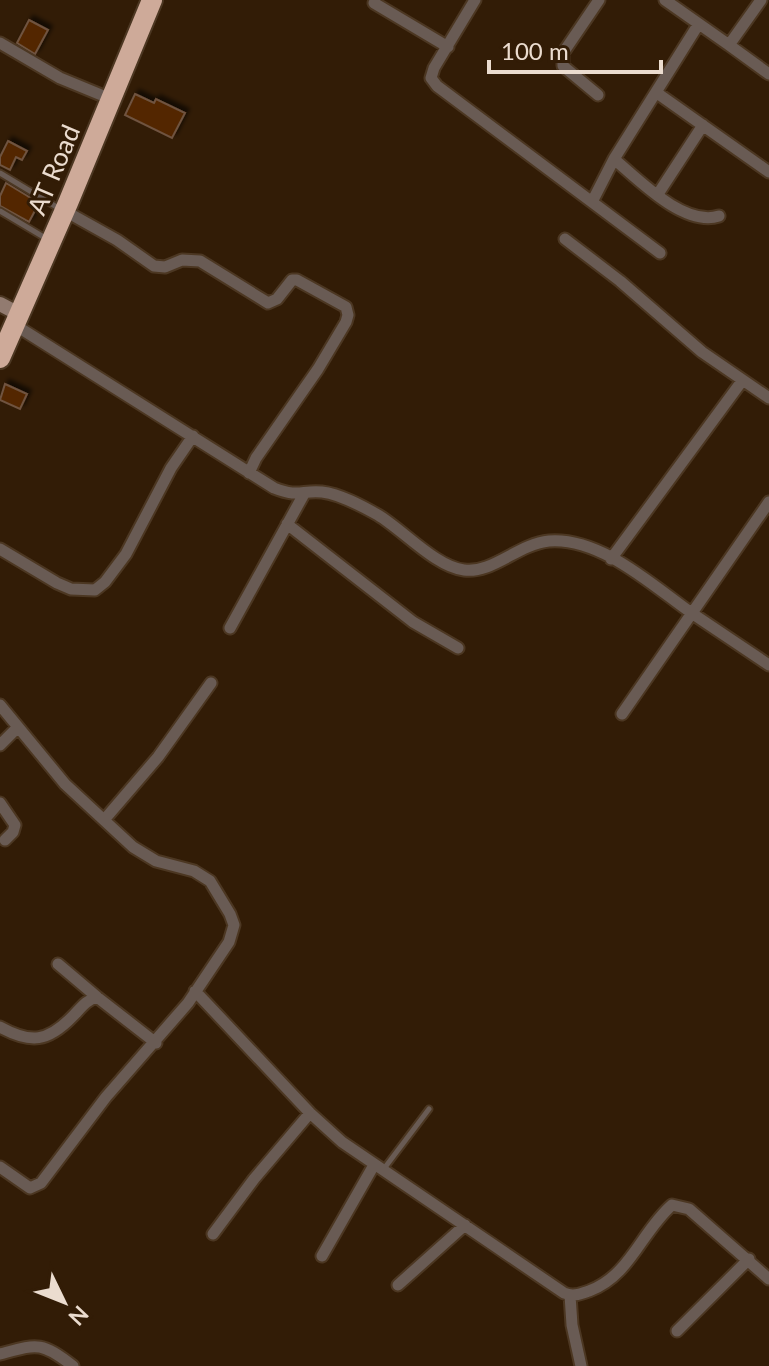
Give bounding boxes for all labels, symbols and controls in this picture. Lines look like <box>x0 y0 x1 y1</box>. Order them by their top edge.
scale bar <box>489 24 661 74</box>
text: 100 m <box>501 36 569 65</box>
street label: AT Road <box>20 120 86 219</box>
north arrow <box>24 1262 104 1342</box>
text: N <box>63 1301 95 1331</box>

